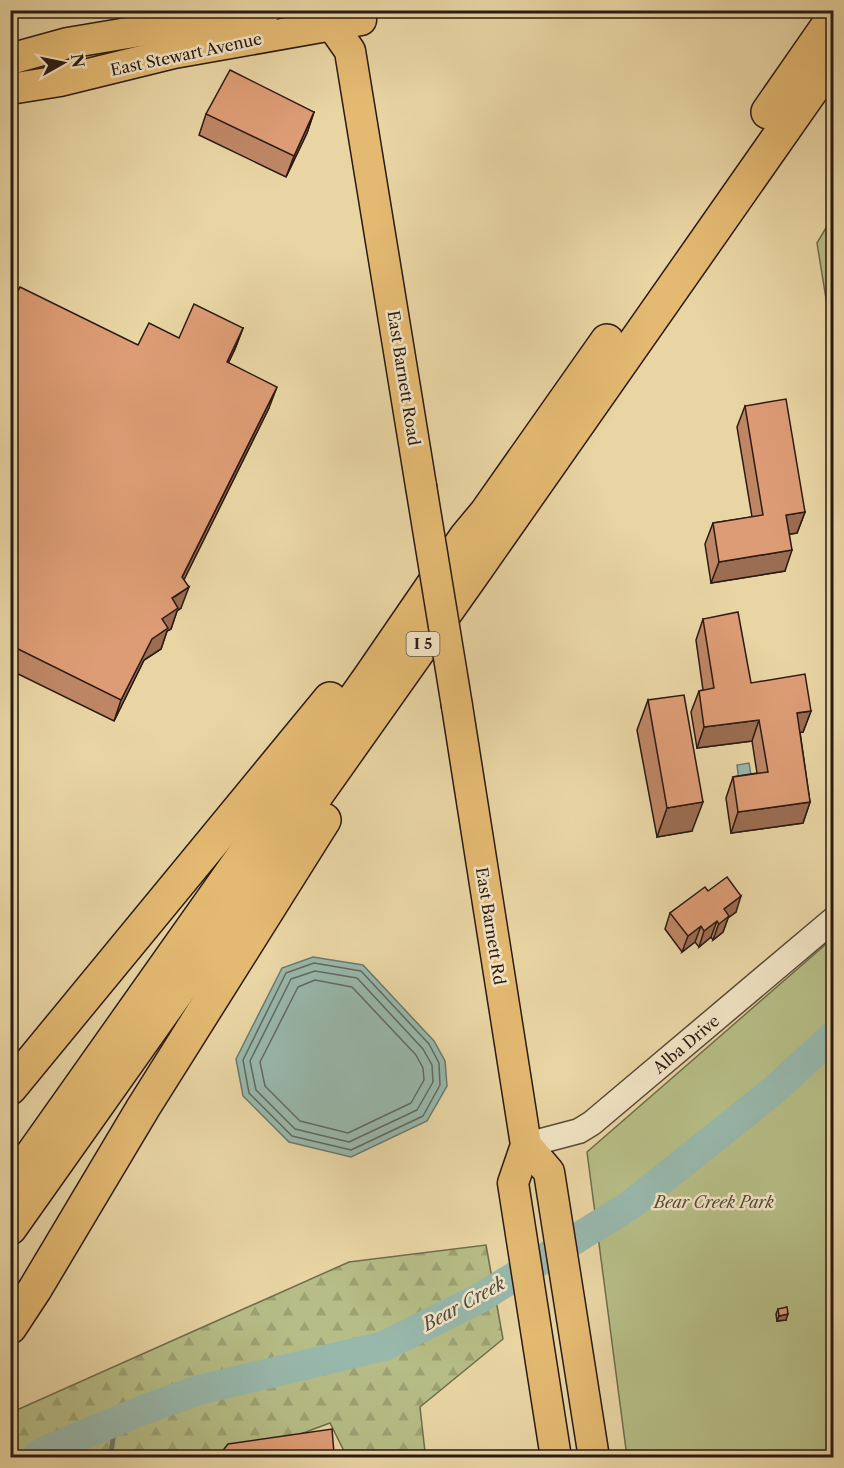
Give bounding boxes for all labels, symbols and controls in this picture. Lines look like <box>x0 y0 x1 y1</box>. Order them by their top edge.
street label: East Stewart Avenue <box>108 28 264 80</box>
north arrow <box>33 33 93 93</box>
text: N <box>67 52 89 69</box>
street label: East Barnett Road <box>383 309 425 447</box>
road number: I 5 <box>406 632 440 656</box>
street label: East Barnett Rd <box>472 866 510 986</box>
street label: Alba Drive <box>648 1010 723 1078</box>
park label: Bear Creek Park <box>652 1192 775 1212</box>
water label: Bear Creek <box>417 1272 510 1337</box>

